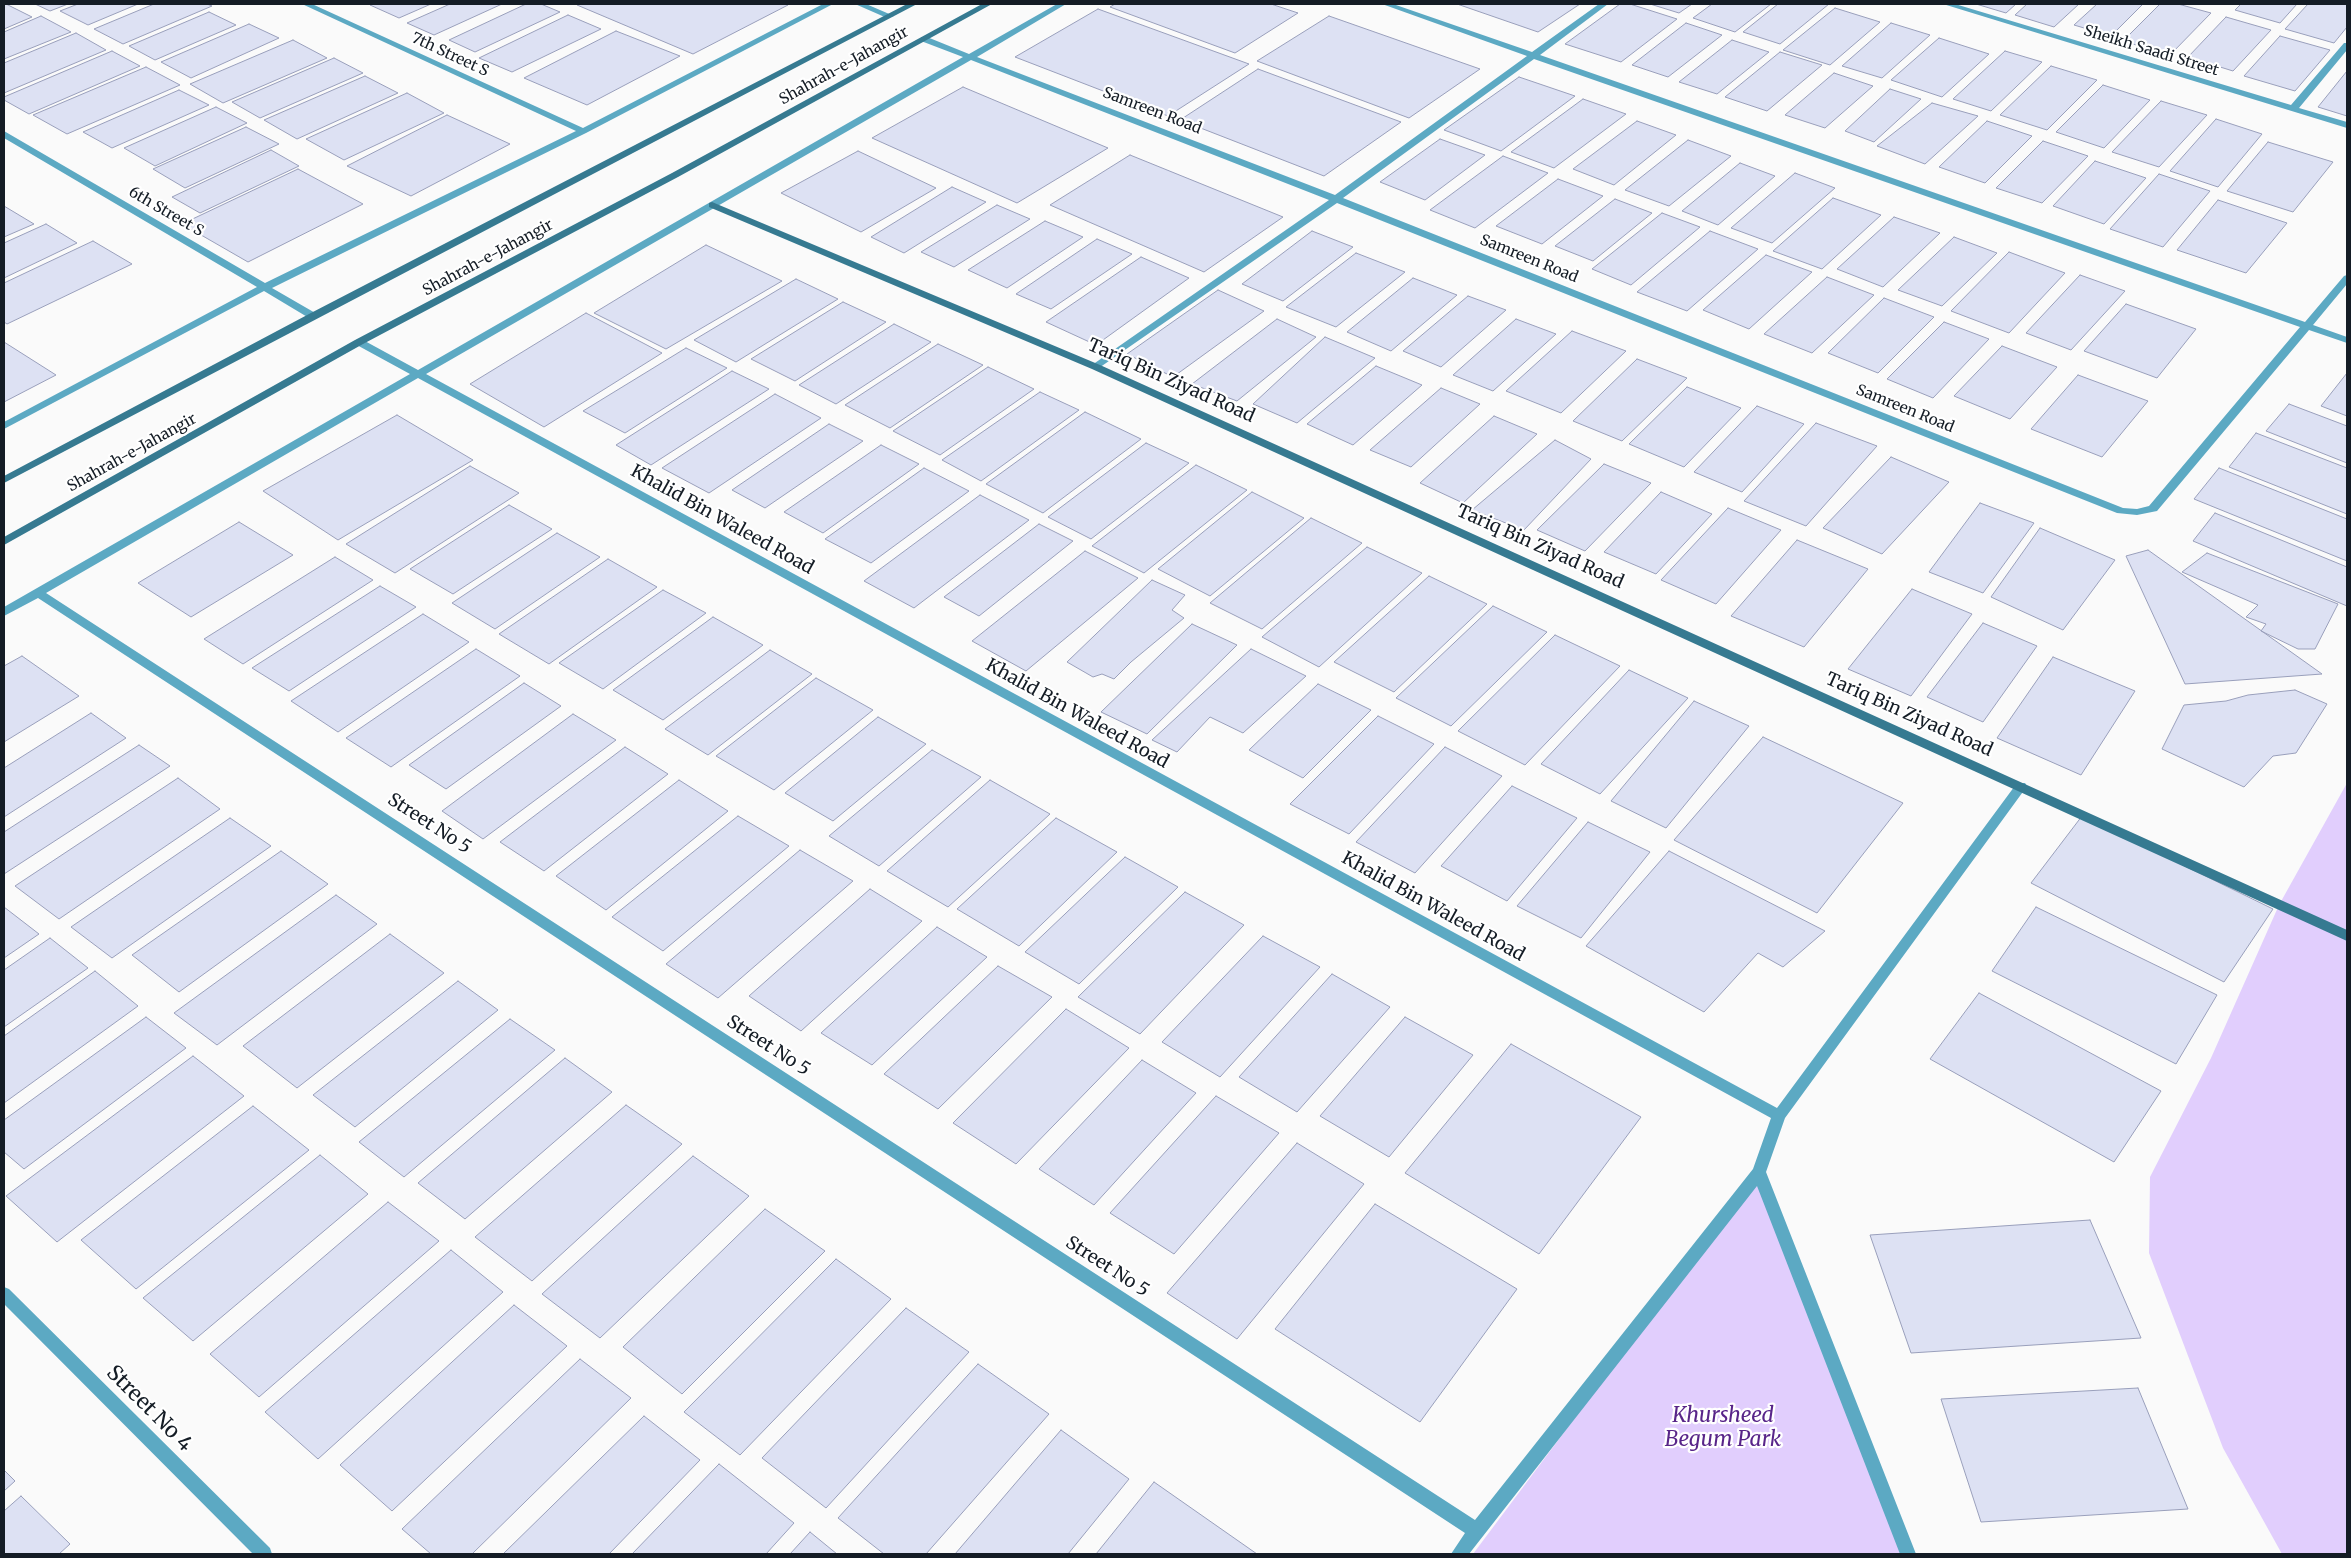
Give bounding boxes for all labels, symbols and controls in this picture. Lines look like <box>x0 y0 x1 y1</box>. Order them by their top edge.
street label: Sheikh Saadi Street <box>2081 22 2221 80</box>
street label: Shahrah-e-Jahangir <box>776 23 912 109</box>
street label: 7th Street S <box>409 29 491 81</box>
street label: Samreen Road <box>1100 84 1204 138</box>
street label: 6th Street S <box>125 183 207 241</box>
street label: Shahrah-e-Jahangir <box>420 216 556 300</box>
street label: Samreen Road <box>1477 231 1581 287</box>
street label: Tariq Bin Ziyad Road <box>1084 334 1258 428</box>
street label: Samreen Road <box>1853 381 1957 437</box>
street label: Shahrah-e-Jahangir <box>64 410 200 496</box>
street label: Khalid Bin Waleed Road <box>627 461 817 579</box>
street label: Tariq Bin Ziyad Road <box>1453 500 1627 594</box>
street label: Khalid Bin Waleed Road <box>982 655 1172 773</box>
street label: Tariq Bin Ziyad Road <box>1822 668 1996 762</box>
street label: Street No 5 <box>383 789 475 859</box>
street label: Khalid Bin Waleed Road <box>1338 848 1528 966</box>
street label: Street No 5 <box>722 1011 814 1081</box>
street label: Street No 5 <box>1061 1232 1153 1302</box>
street label: Street No 4 <box>101 1361 197 1457</box>
park label: Khursheed Begum Park <box>1665 1403 1781 1453</box>

